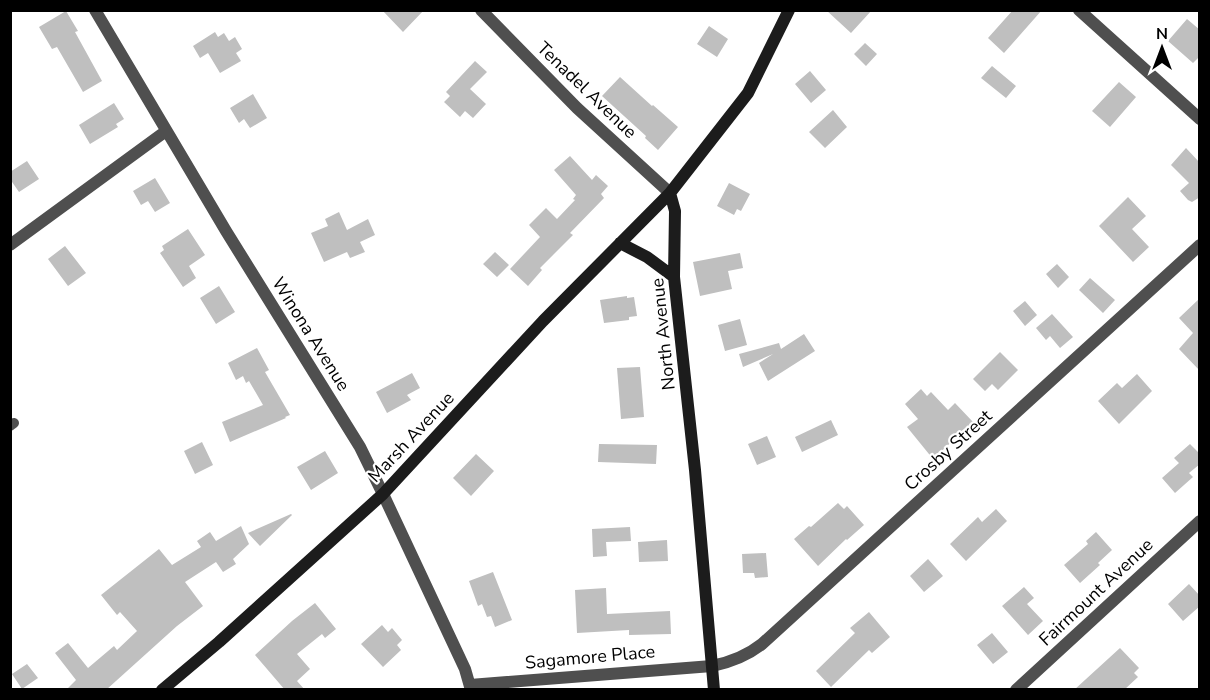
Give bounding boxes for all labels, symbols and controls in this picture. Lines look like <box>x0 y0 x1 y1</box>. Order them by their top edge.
north arrow <box>1132 18 1192 78</box>
text: N <box>1156 23 1168 45</box>
street label: Tenadel Avenue <box>532 36 642 144</box>
street label: Winona Avenue <box>266 273 356 395</box>
street label: North Avenue <box>645 277 681 391</box>
street label: Marsh Avenue <box>363 386 459 488</box>
street label: Crosby Street <box>899 404 998 496</box>
street label: Fairmount Avenue <box>1034 533 1158 651</box>
street label: Sagamore Place <box>524 639 656 675</box>

